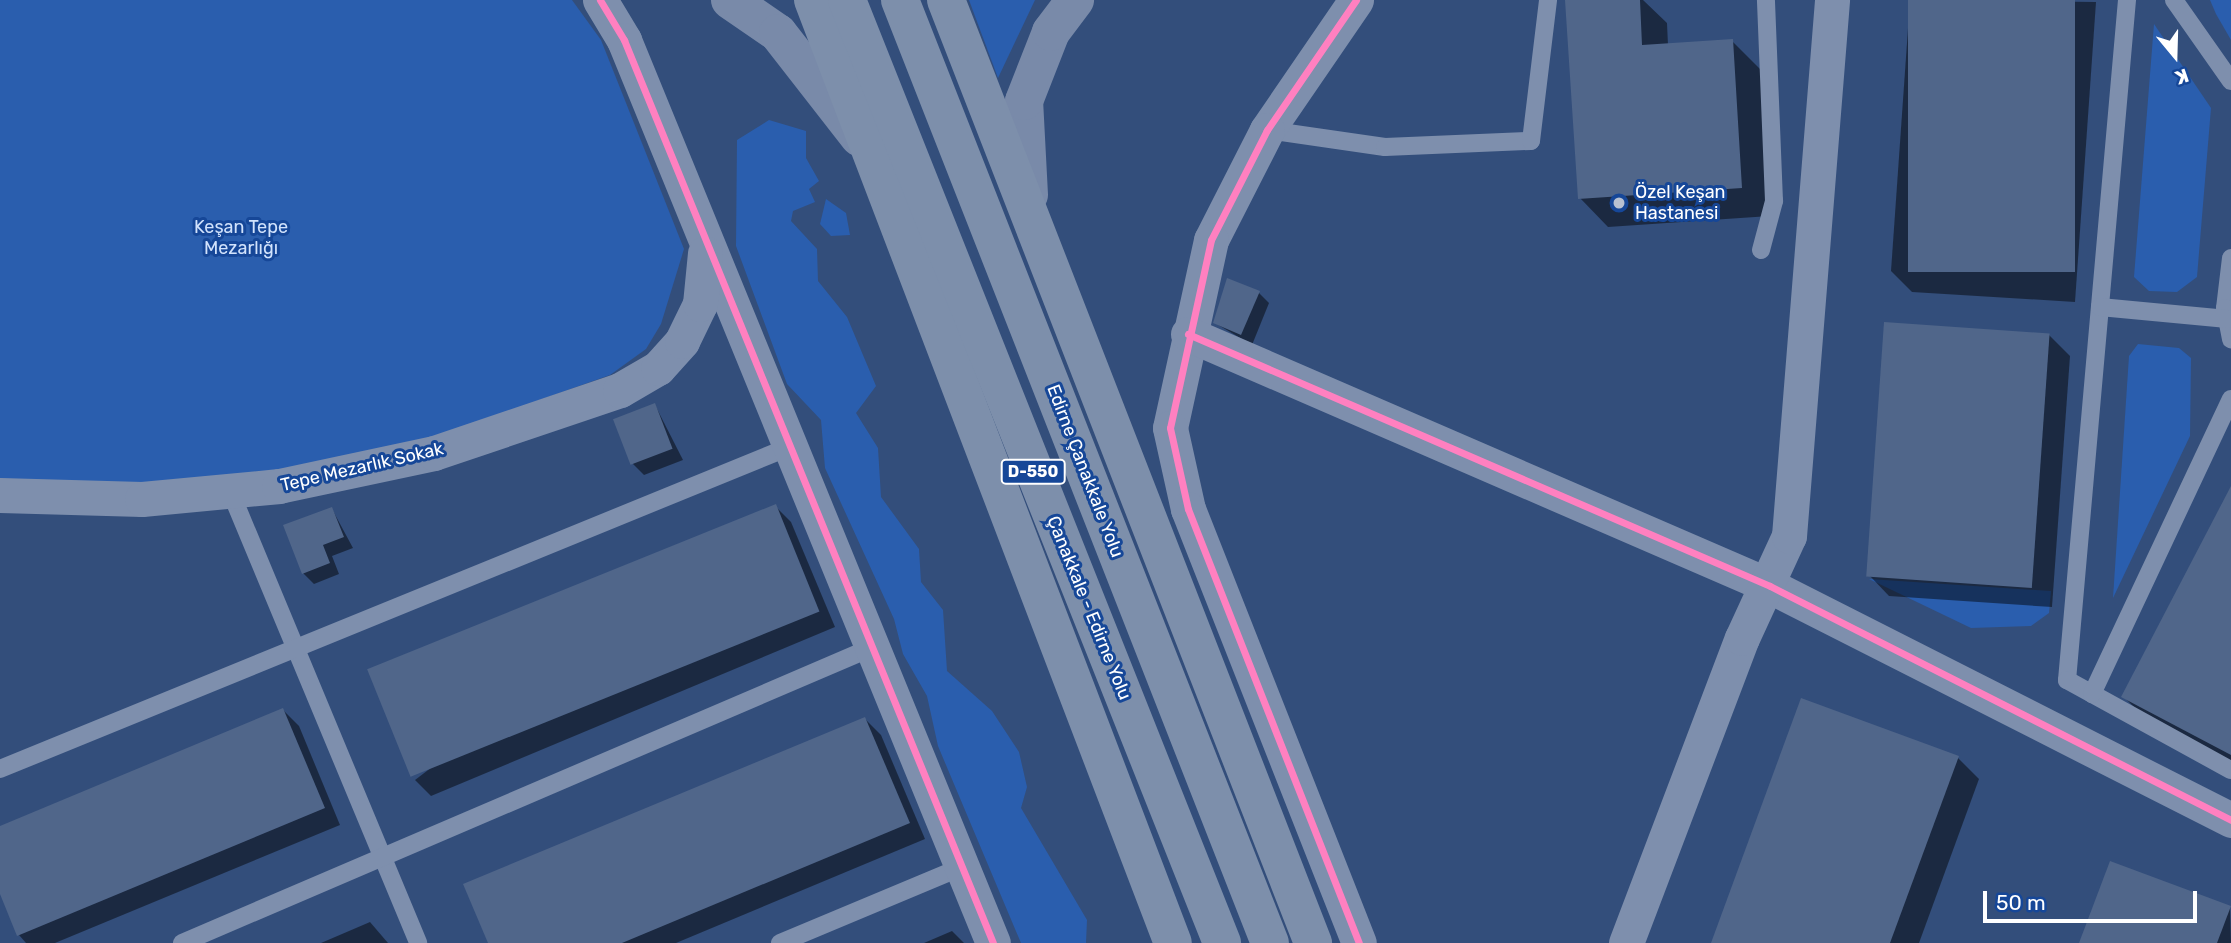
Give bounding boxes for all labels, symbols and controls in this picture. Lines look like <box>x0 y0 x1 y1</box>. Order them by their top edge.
north arrow <box>2140 21 2210 91</box>
text: K <box>2172 63 2192 89</box>
place label: Özel Keşan Hastanesi <box>1635 182 1725 224</box>
marker: Özel Keşan Hastanesi <box>1609 193 1629 213</box>
park label: Keşan Tepe Mezarlığı <box>194 217 288 260</box>
street label: Edirne Çanakkale Yolu <box>1042 381 1128 561</box>
street label: Tepe Mezarlık Sokak <box>278 438 446 496</box>
road number: D-550 <box>1000 460 1066 485</box>
street label: Çanakkale - Edirne Yolu <box>1042 513 1136 703</box>
scale bar <box>1986 876 2200 920</box>
text: 50 m <box>1996 890 2046 915</box>

